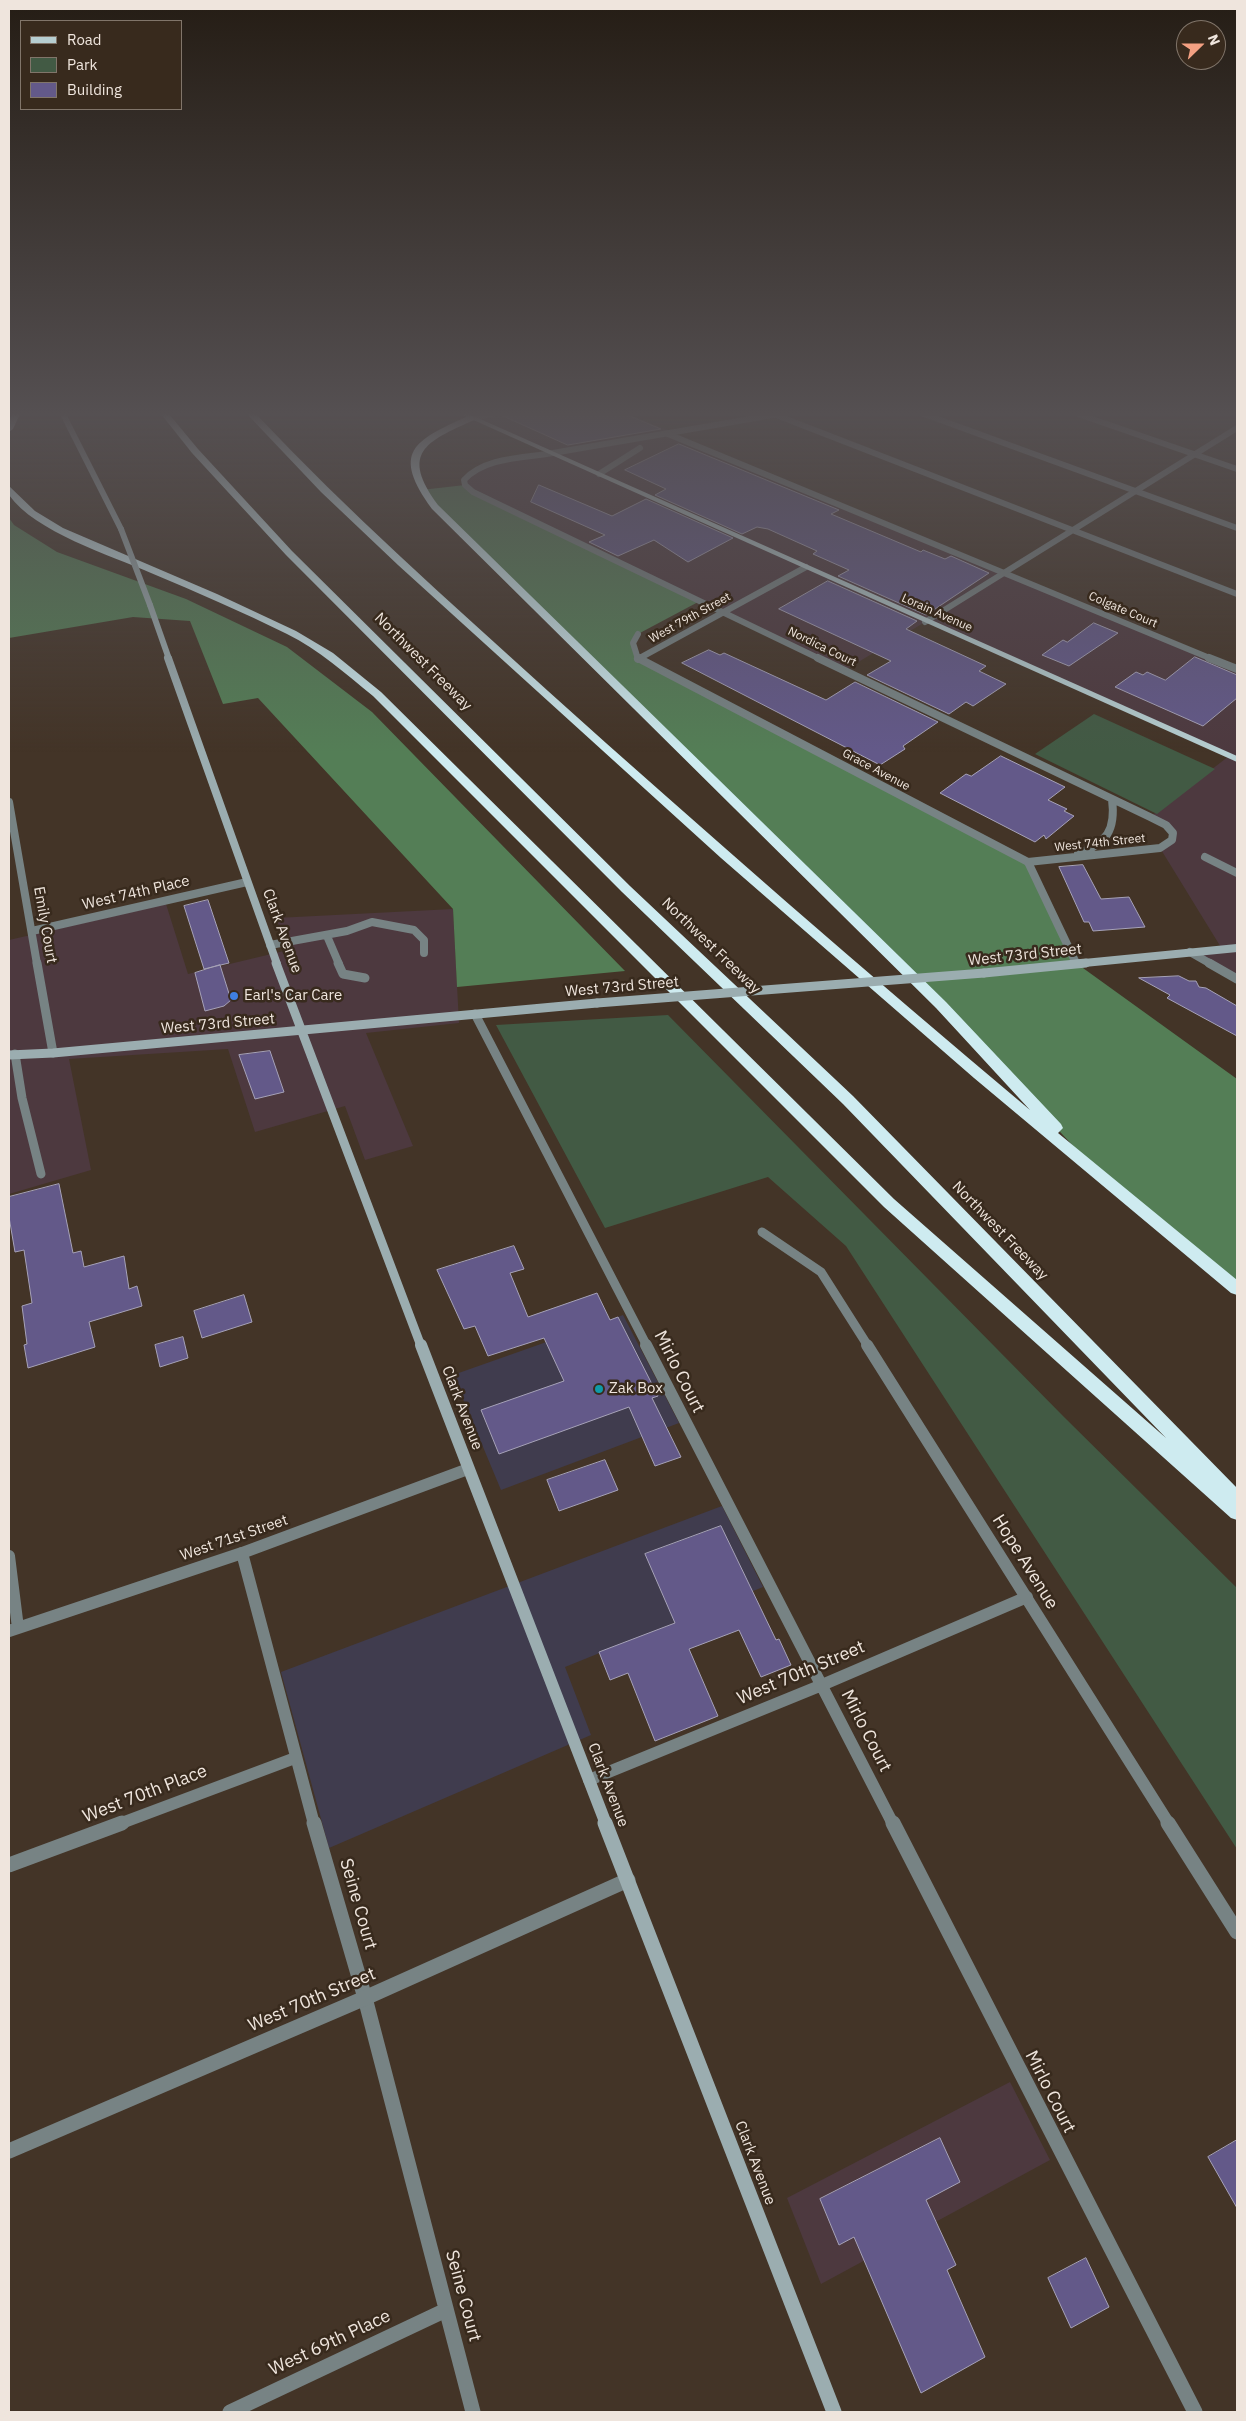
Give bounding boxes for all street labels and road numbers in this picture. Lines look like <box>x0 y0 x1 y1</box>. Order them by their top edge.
street label: Colgate Court <box>1086 589 1160 631</box>
street label: West 79th Street <box>647 590 733 646</box>
street label: Lorain Avenue <box>899 591 975 635</box>
street label: Northwest Freeway <box>370 609 476 715</box>
street label: Nordica Court <box>785 624 859 670</box>
street label: Grace Avenue <box>840 746 912 794</box>
street label: West 74th Street <box>1054 831 1146 855</box>
street label: West 74th Place <box>81 872 191 914</box>
street label: Emily Court <box>29 885 61 965</box>
street label: Clark Avenue <box>258 886 306 976</box>
street label: Northwest Freeway <box>658 894 764 998</box>
street label: West 73rd Street <box>967 940 1083 970</box>
street label: West 73rd Street <box>564 973 680 1001</box>
street label: West 73rd Street <box>160 1010 276 1038</box>
street label: Northwest Freeway <box>948 1178 1052 1284</box>
street label: Mirlo Court <box>649 1327 709 1417</box>
street label: Clark Avenue <box>438 1363 486 1453</box>
street label: West 71st Street <box>178 1511 290 1565</box>
street label: Hope Avenue <box>987 1511 1063 1613</box>
street label: West 70th Street <box>734 1636 868 1710</box>
street label: Mirlo Court <box>836 1686 896 1776</box>
street label: Clark Avenue <box>584 1740 632 1830</box>
street label: West 70th Place <box>80 1760 210 1828</box>
street label: Seine Court <box>335 1856 381 1952</box>
street label: West 70th Street <box>245 1963 379 2037</box>
street label: Mirlo Court <box>1020 2047 1080 2137</box>
street label: Clark Avenue <box>731 2118 779 2208</box>
street label: Seine Court <box>440 2248 486 2344</box>
street label: West 69th Place <box>266 2305 394 2381</box>

